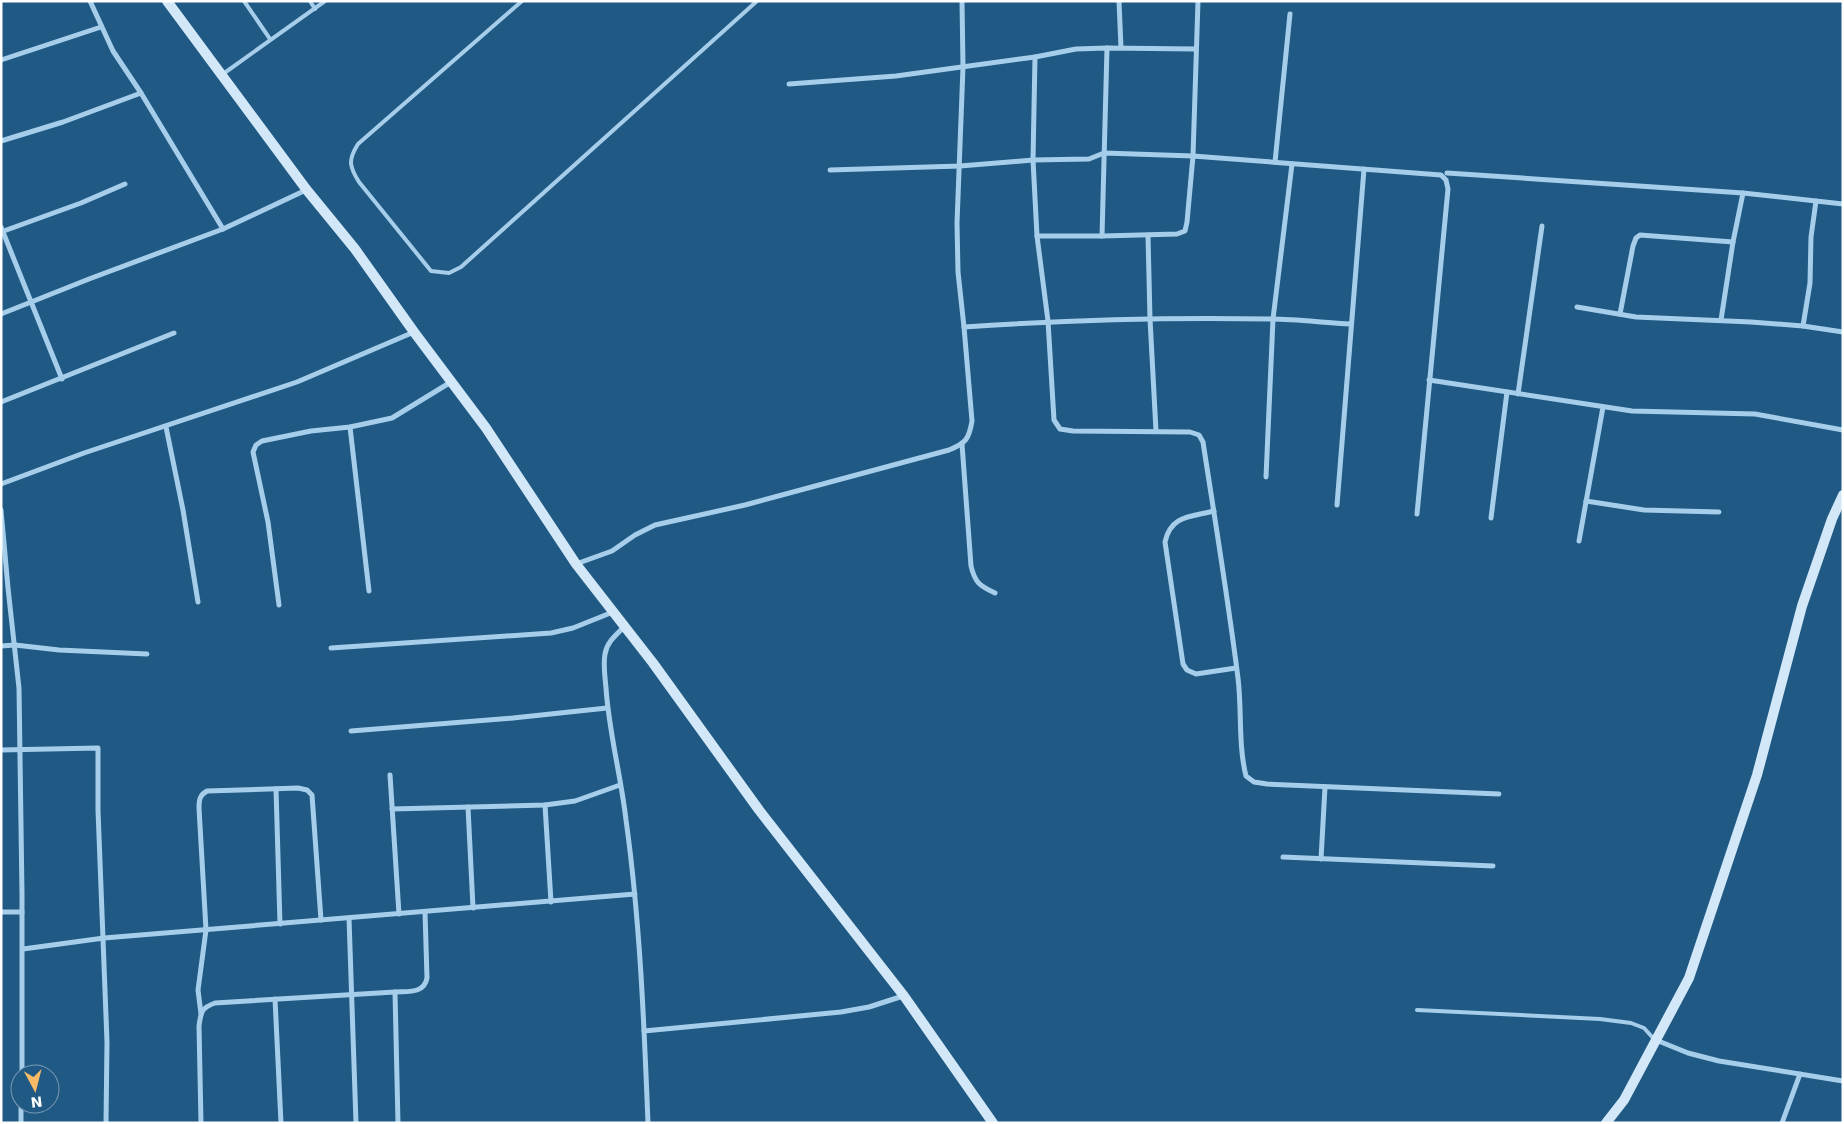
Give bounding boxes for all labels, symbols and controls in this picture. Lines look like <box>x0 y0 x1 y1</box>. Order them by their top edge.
north arrow <box>10 1064 60 1114</box>
text: N <box>30 1093 43 1111</box>

